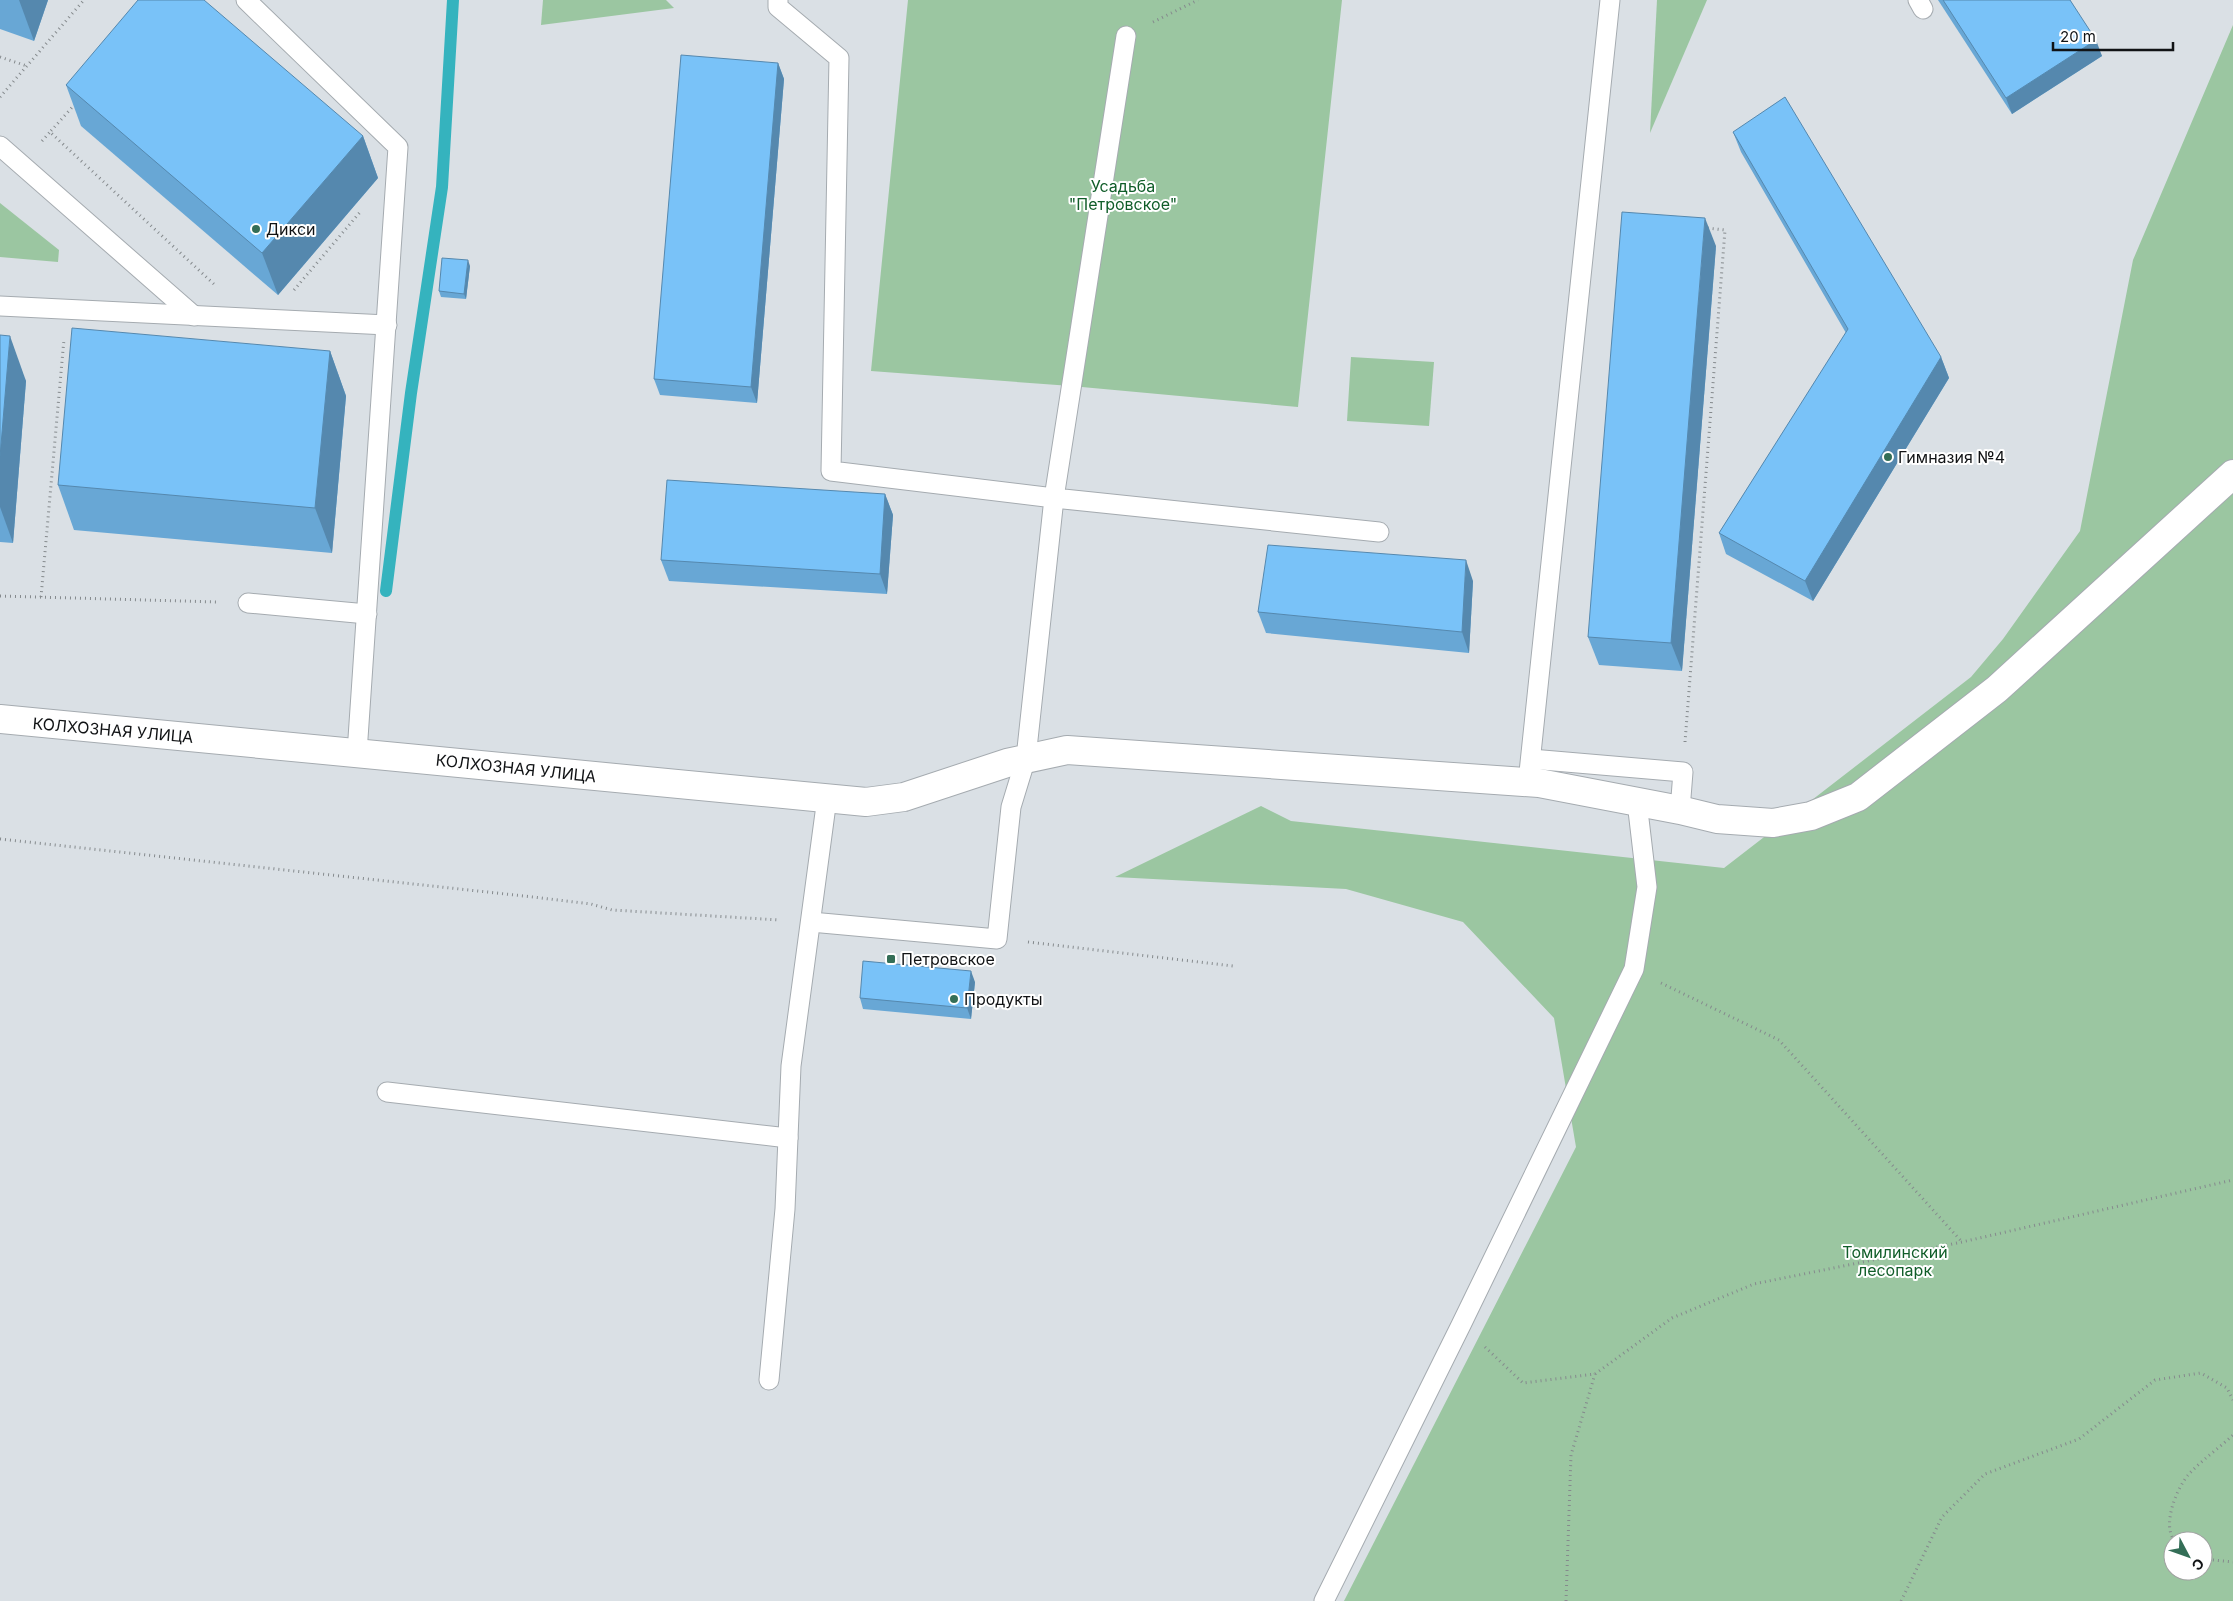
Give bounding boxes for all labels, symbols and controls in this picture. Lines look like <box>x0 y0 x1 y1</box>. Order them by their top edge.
scale bar <box>2053 20 2173 52</box>
text: 20 m <box>2060 27 2096 46</box>
park label: Усадьба "Петровское" <box>1069 176 1177 214</box>
place label: Дикси <box>266 219 315 239</box>
marker: Дикси <box>250 223 262 235</box>
place label: Гимназия №4 <box>1898 447 2005 467</box>
marker: Гимназия №4 <box>1882 451 1894 463</box>
street label: КОЛХОЗНАЯ УЛИЦА <box>32 713 194 747</box>
street label: КОЛХОЗНАЯ УЛИЦА <box>435 750 597 786</box>
place label: Петровское <box>901 949 995 969</box>
marker: Петровское <box>885 953 897 965</box>
place label: Продукты <box>964 989 1042 1009</box>
marker: Продукты <box>948 993 960 1005</box>
park label: Томилинский лесопарк <box>1842 1242 1948 1280</box>
north arrow <box>2163 1531 2213 1581</box>
text: С <box>2188 1555 2208 1574</box>

